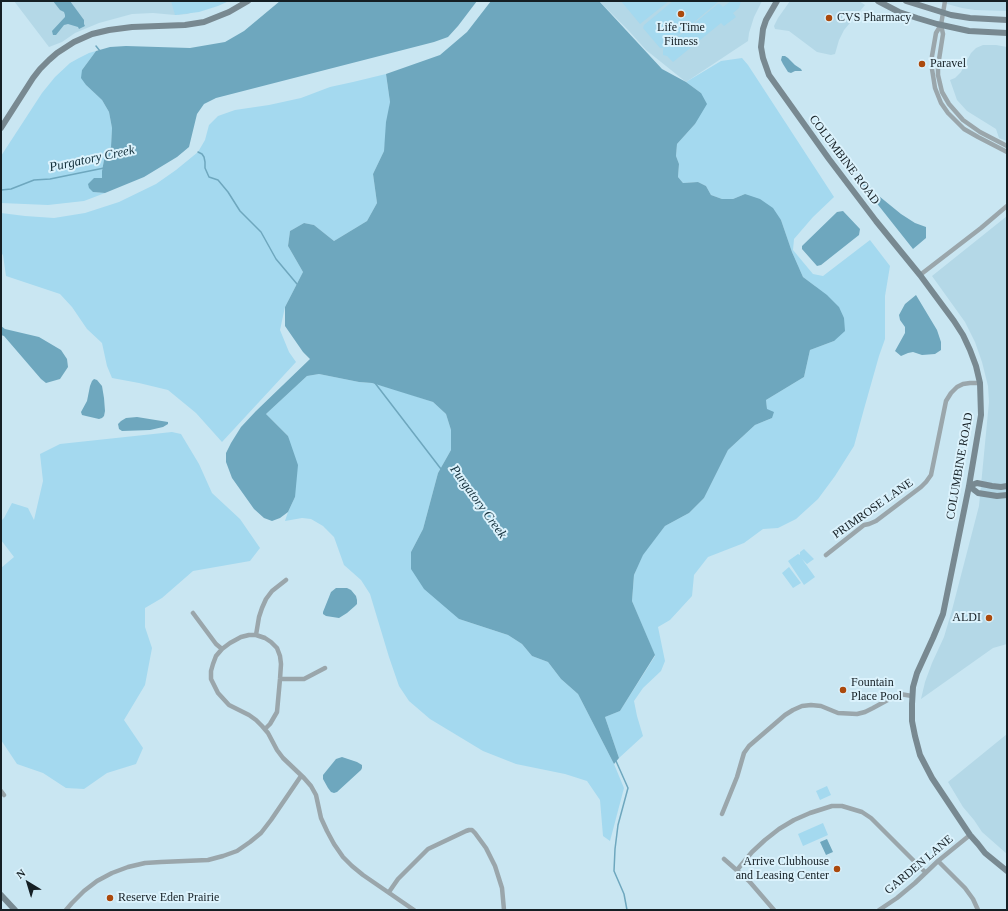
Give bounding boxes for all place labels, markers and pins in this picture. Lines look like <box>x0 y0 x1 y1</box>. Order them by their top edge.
marker: Life Time Fitness <box>676 9 686 19</box>
place label: CVS Pharmacy <box>837 11 911 25</box>
marker: CVS Pharmacy <box>824 13 834 23</box>
place label: Life Time Fitness <box>657 21 705 49</box>
place label: Paravel <box>930 57 966 71</box>
marker: Paravel <box>917 59 927 69</box>
place label: ALDI <box>952 611 981 625</box>
marker: ALDI <box>984 613 994 623</box>
place label: Fountain Place Pool <box>851 676 902 704</box>
marker: Fountain Place Pool <box>838 685 848 695</box>
place label: Arrive Clubhouse and Leasing Center <box>736 855 829 883</box>
marker: Arrive Clubhouse and Leasing Center <box>832 864 842 874</box>
place label: Reserve Eden Prairie <box>118 891 219 905</box>
marker: Reserve Eden Prairie <box>105 893 115 903</box>

